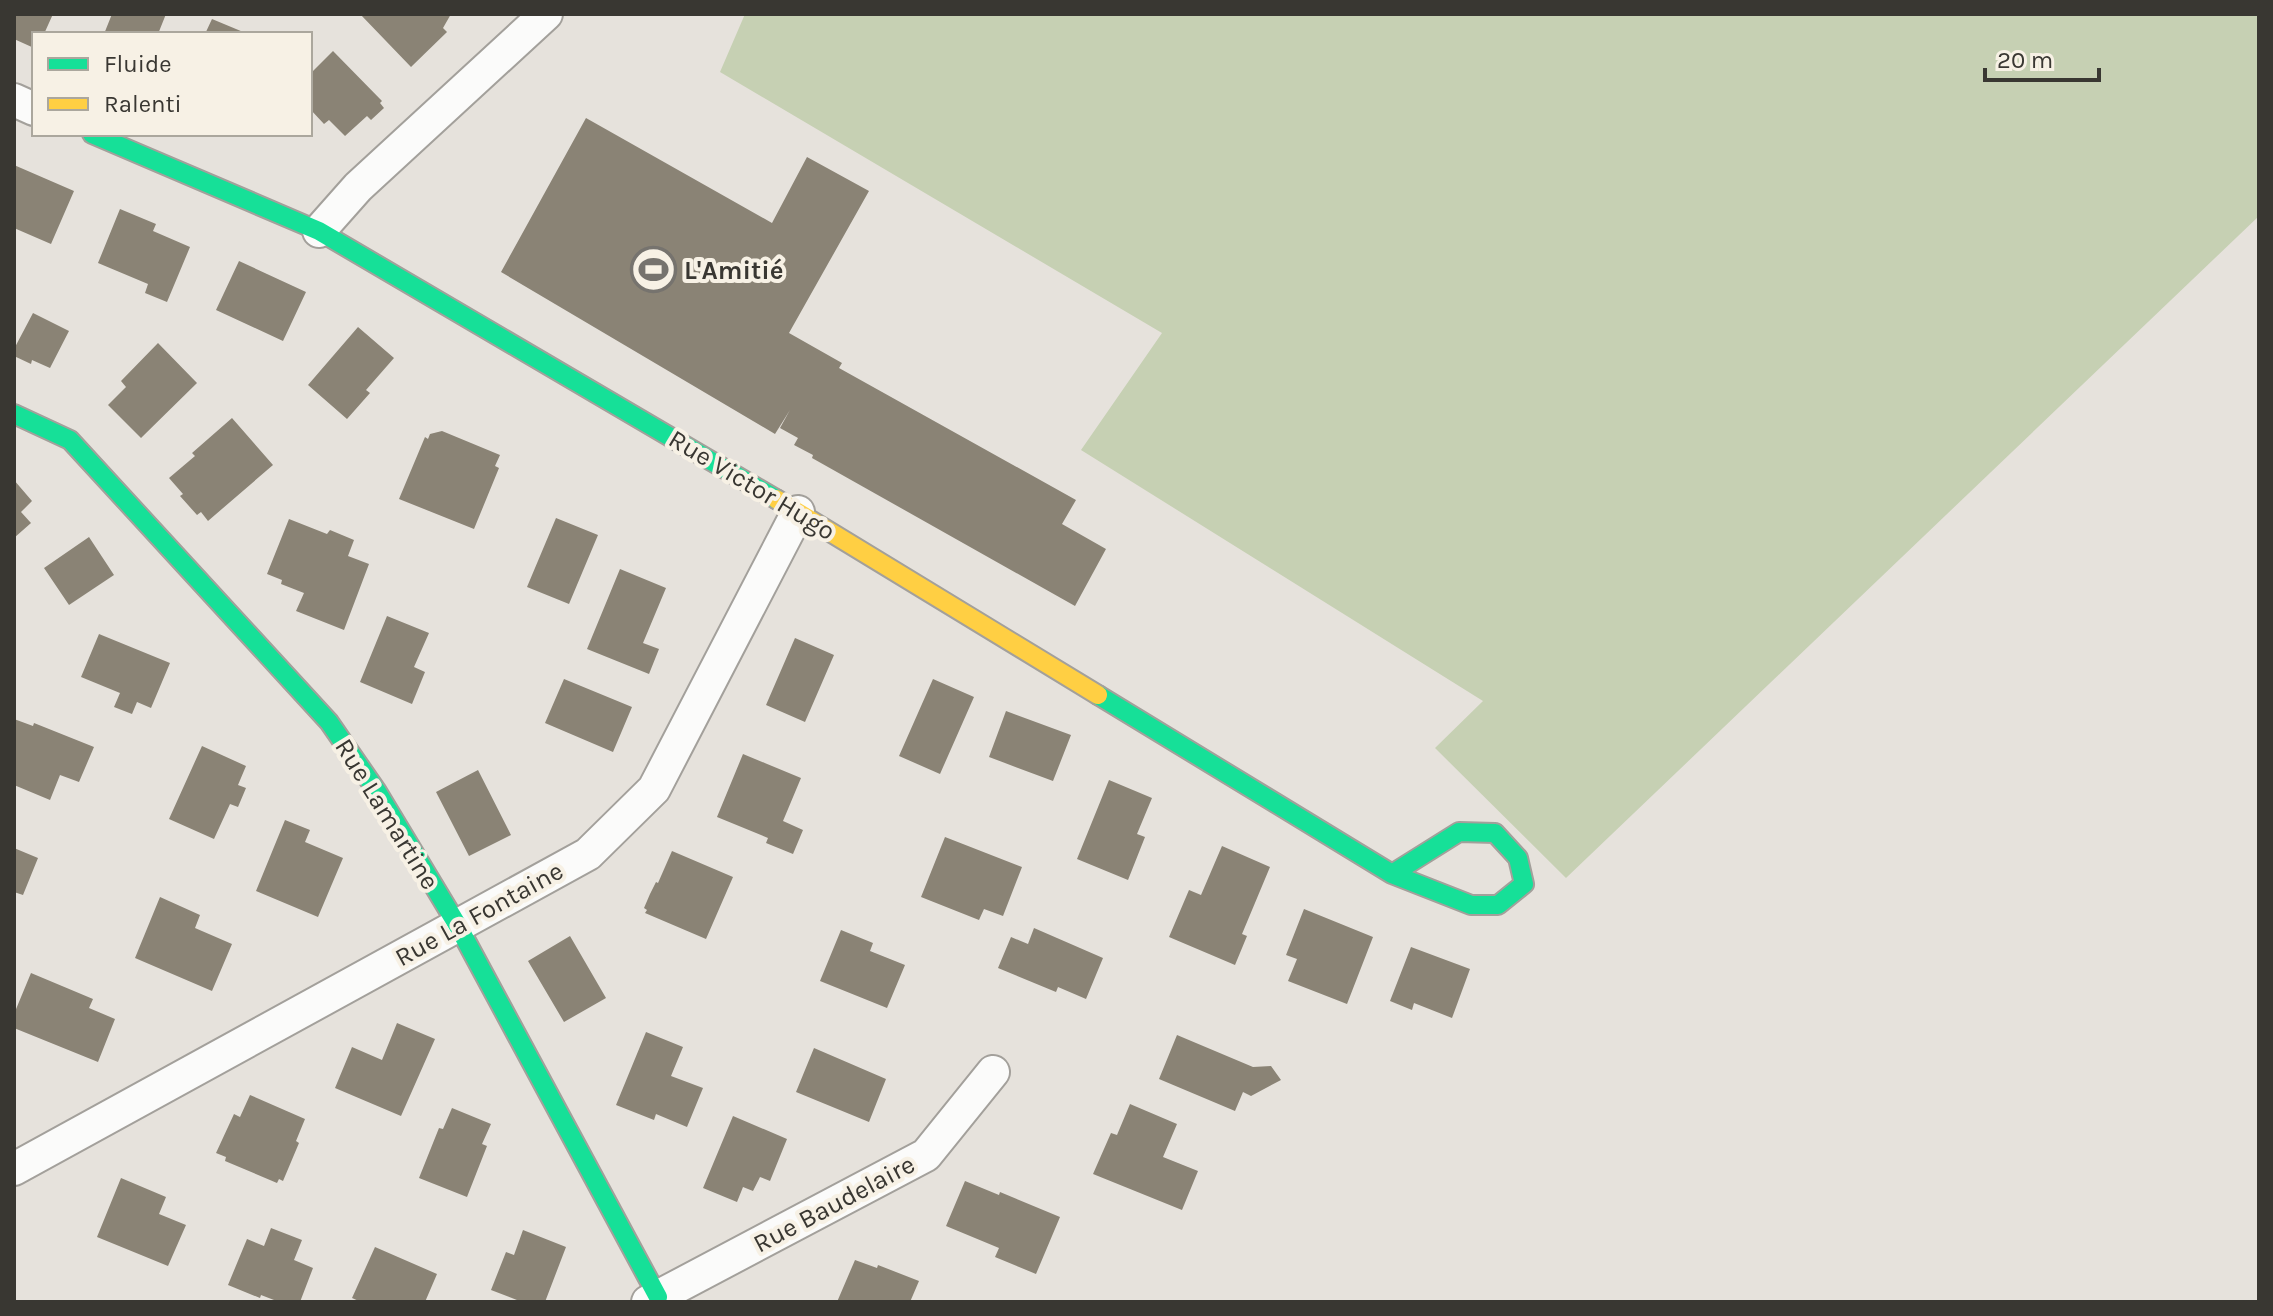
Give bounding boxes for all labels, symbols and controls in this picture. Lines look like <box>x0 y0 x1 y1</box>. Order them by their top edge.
legend <box>32 32 312 136</box>
scale bar <box>1985 32 2099 82</box>
text: 20 m <box>1997 46 2053 74</box>
text: Fluide <box>104 50 172 78</box>
text: Ralenti <box>104 90 182 118</box>
sports icon: L'Amitié <box>629 246 677 294</box>
place label: L'Amitié <box>684 255 784 286</box>
street label: Rue Victor Hugo <box>663 423 841 547</box>
street label: Rue Lamartine <box>328 733 446 895</box>
street label: Rue La Fontaine <box>389 855 569 973</box>
street label: Rue Baudelaire <box>748 1148 920 1260</box>

